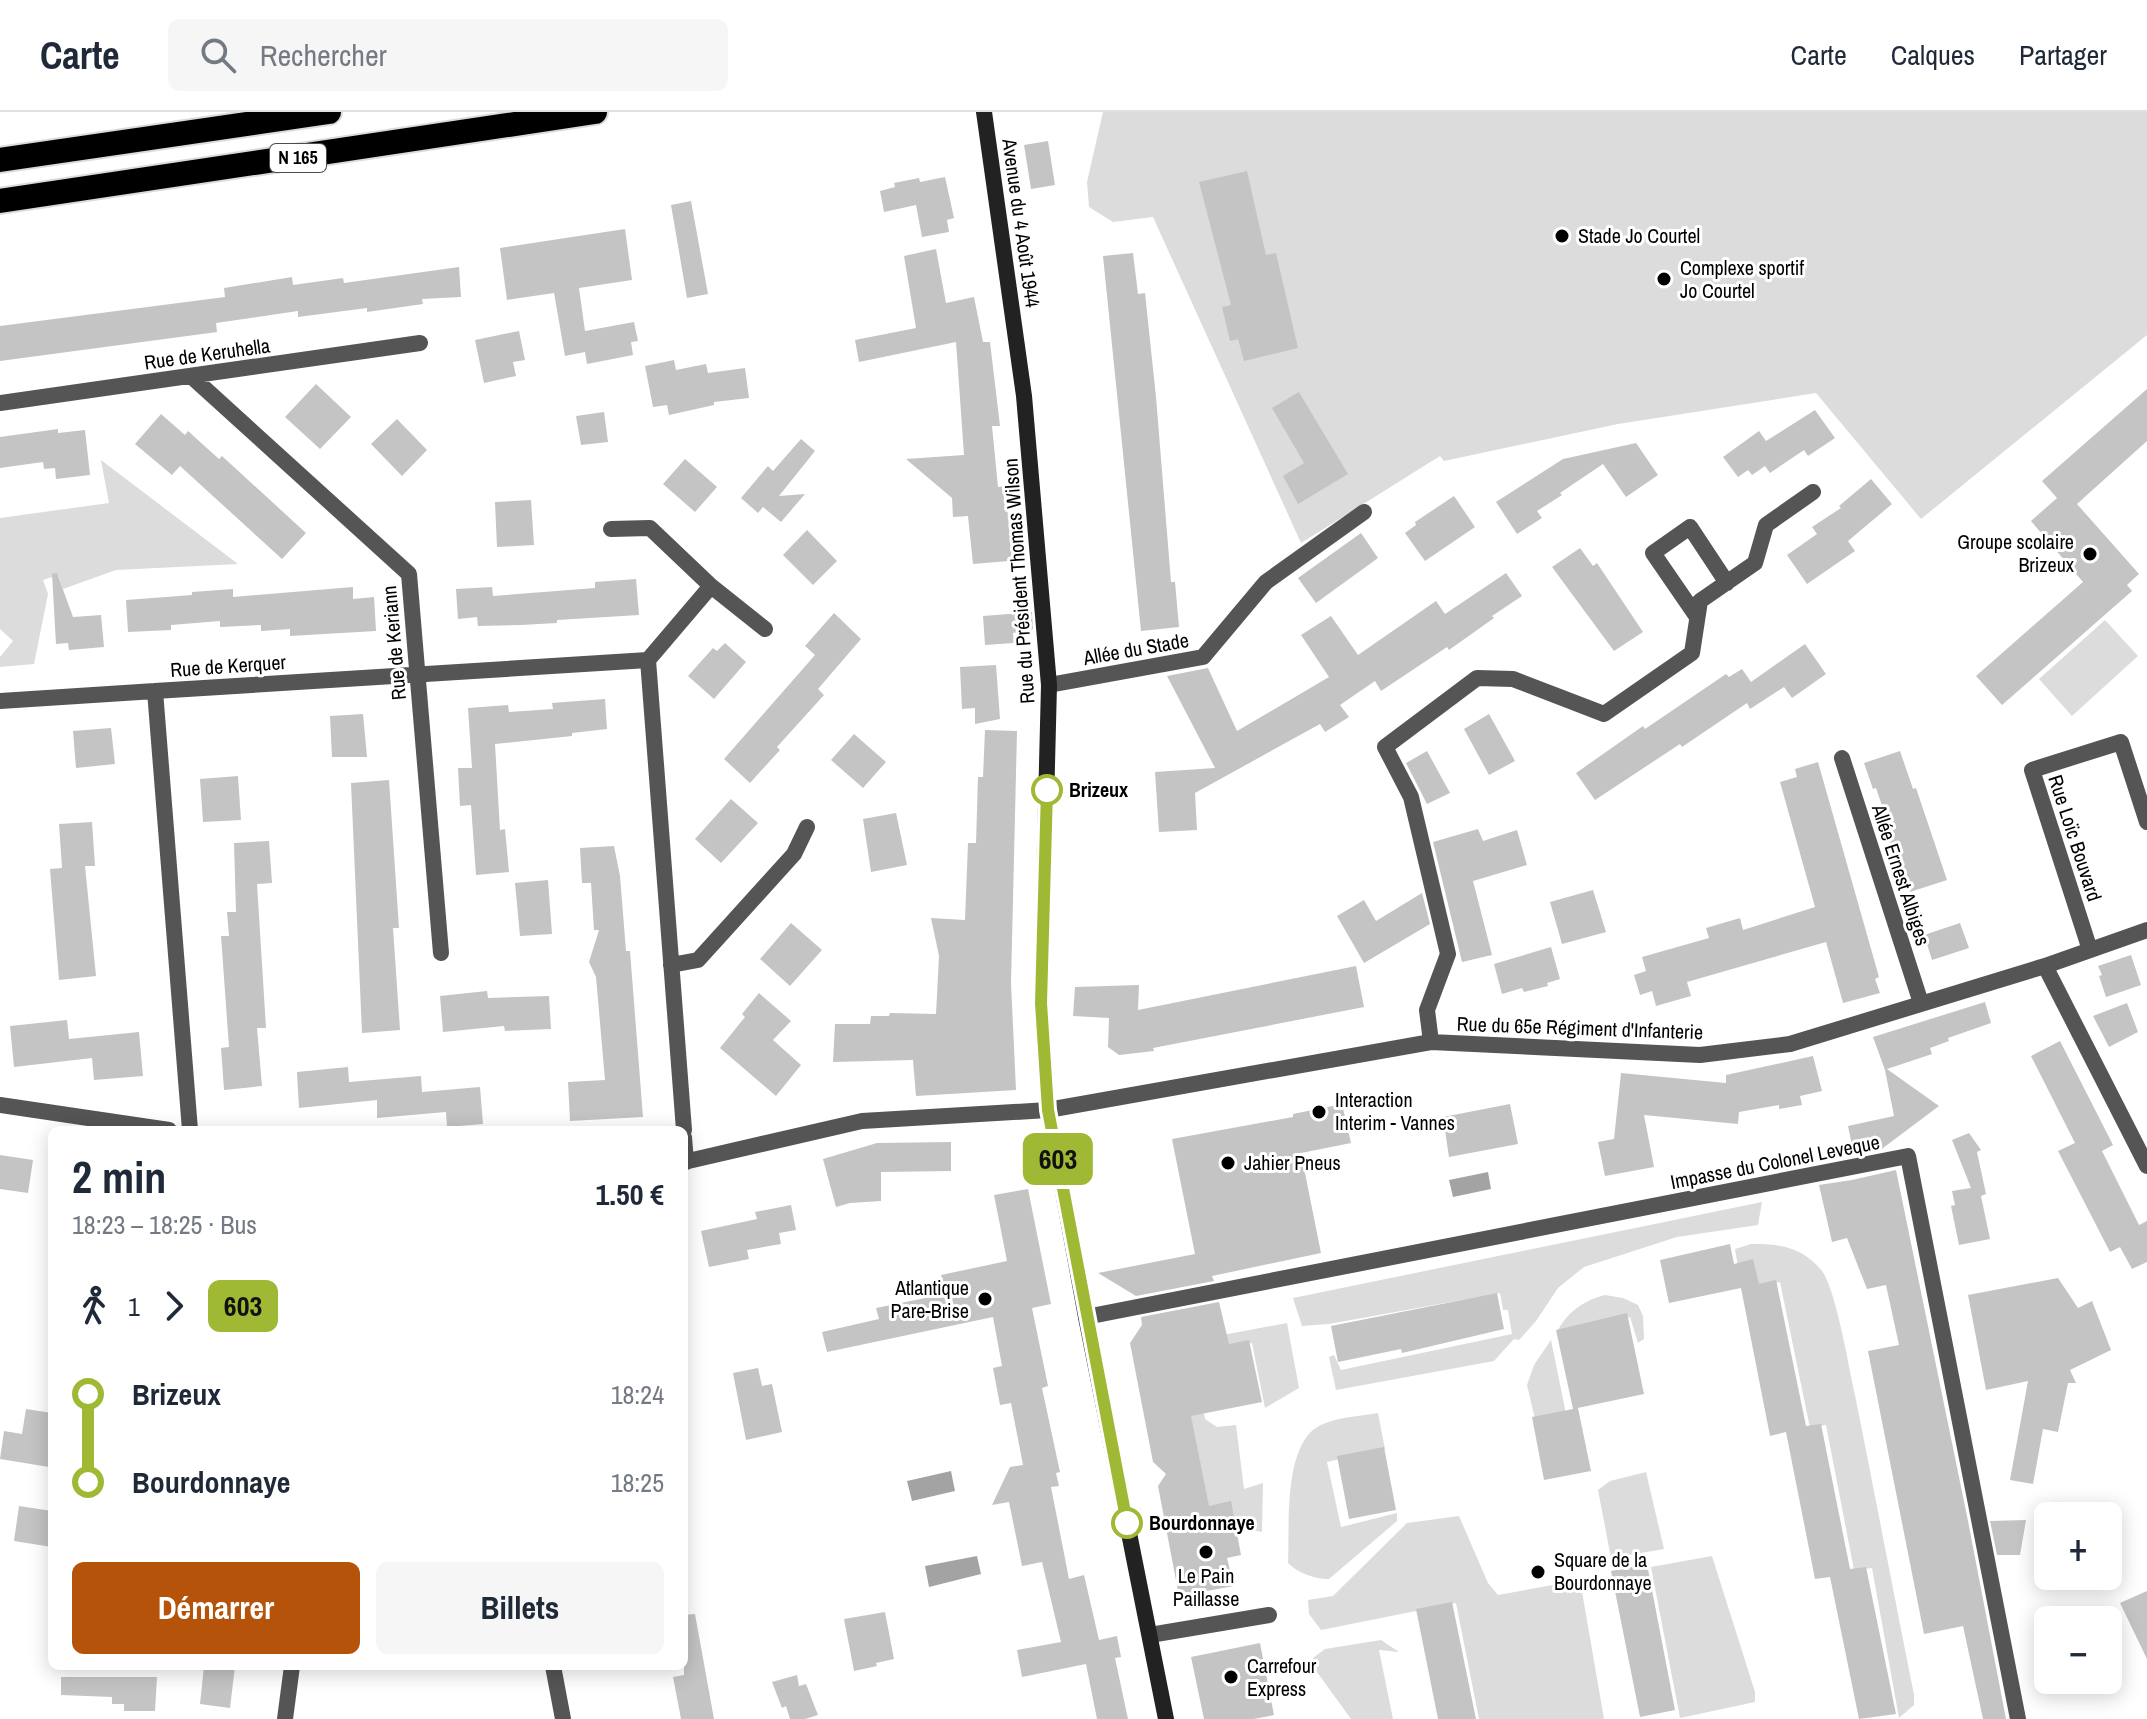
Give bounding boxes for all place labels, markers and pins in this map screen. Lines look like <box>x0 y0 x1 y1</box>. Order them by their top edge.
place label: Stade Jo Courtel <box>1578 222 1700 249</box>
marker: Stade Jo Courtel <box>1553 227 1571 245</box>
place label: Complexe sportif Jo Courtel <box>1680 254 1804 304</box>
marker: Complexe sportif Jo Courtel <box>1655 270 1673 288</box>
place label: Groupe scolaire Brizeux <box>1957 528 2075 578</box>
marker: Groupe scolaire Brizeux <box>2081 545 2099 563</box>
marker: Brizeux <box>1032 775 1062 805</box>
place label: Brizeux <box>1069 776 1129 803</box>
place label: Interaction Interim - Vannes <box>1335 1086 1455 1136</box>
marker: Interaction Interim - Vannes <box>1310 1103 1328 1121</box>
place label: Jahier Pneus <box>1244 1149 1341 1176</box>
marker: Jahier Pneus <box>1219 1154 1237 1172</box>
place label: Atlantique Pare-Brise <box>891 1274 969 1324</box>
marker: Atlantique Pare-Brise <box>976 1290 994 1308</box>
marker: Bourdonnaye <box>1112 1508 1142 1538</box>
place label: Bourdonnaye <box>1149 1509 1255 1536</box>
marker: Le Pain Paillasse <box>1197 1543 1215 1561</box>
place label: Square de la Bourdonnaye <box>1554 1546 1652 1596</box>
place label: Le Pain Paillasse <box>1173 1562 1239 1612</box>
marker: Square de la Bourdonnaye <box>1529 1563 1547 1581</box>
place label: Carrefour Express <box>1247 1652 1317 1702</box>
marker: Carrefour Express <box>1222 1668 1240 1686</box>

